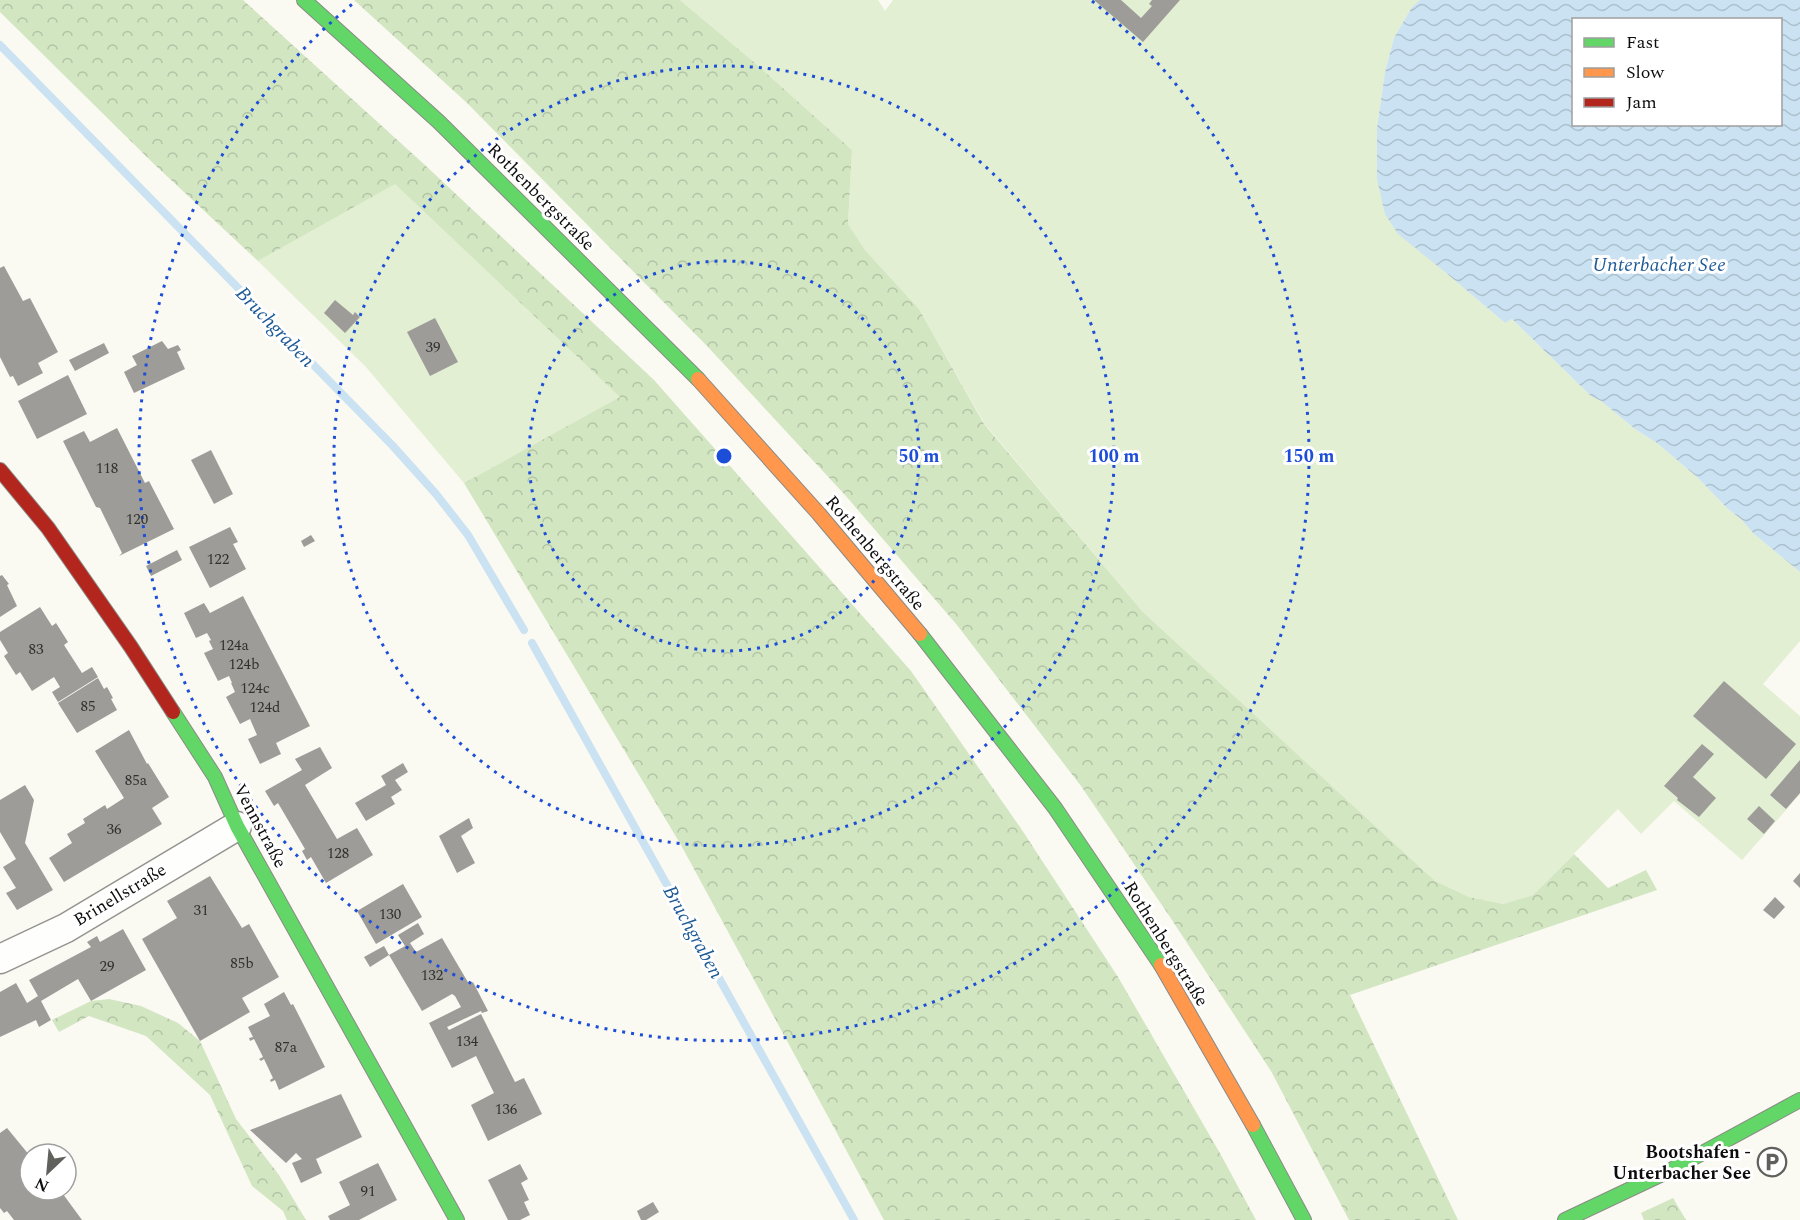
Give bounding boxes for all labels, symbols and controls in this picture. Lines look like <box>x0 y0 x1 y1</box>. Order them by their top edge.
legend <box>1572 18 1782 126</box>
text: Fast <box>1626 29 1659 56</box>
text: Slow <box>1626 59 1665 86</box>
text: Jam <box>1626 89 1657 116</box>
street label: Rothenbergstraße <box>481 137 601 257</box>
water label: Unterbacher See <box>1592 250 1726 280</box>
water label: Bruchgraben <box>228 279 322 375</box>
house number: 39 <box>425 336 441 359</box>
text: 50 m <box>899 443 939 470</box>
text: 100 m <box>1088 443 1140 470</box>
text: 150 m <box>1283 443 1335 470</box>
centre of rings <box>714 446 734 466</box>
house number: 118 <box>96 457 118 480</box>
street label: Rothenbergstraße <box>819 490 931 616</box>
house number: 120 <box>126 508 148 531</box>
house number: 122 <box>207 548 229 571</box>
house number: 124a <box>219 634 250 657</box>
house number: 83 <box>28 638 44 661</box>
house number: 124b <box>229 653 259 676</box>
house number: 124c <box>240 677 270 700</box>
house number: 85 <box>80 695 96 718</box>
house number: 124d <box>250 696 280 719</box>
house number: 85a <box>125 769 148 792</box>
street label: Vennstraße <box>226 779 294 873</box>
house number: 36 <box>106 818 122 841</box>
house number: 128 <box>327 842 349 865</box>
street label: Brinellstraße <box>68 857 172 933</box>
street label: Rothenbergstraße <box>1117 876 1215 1012</box>
water label: Bruchgraben <box>655 880 731 985</box>
house number: 31 <box>193 899 209 922</box>
house number: 130 <box>379 903 401 926</box>
house number: 85b <box>230 952 254 975</box>
house number: 29 <box>99 955 115 978</box>
house number: 132 <box>421 964 443 987</box>
house number: 134 <box>456 1030 479 1053</box>
house number: 87a <box>275 1036 298 1059</box>
house number: 136 <box>495 1098 518 1121</box>
place label: Bootshafen - Unterbacher See <box>1612 1139 1751 1187</box>
north arrow <box>18 1142 78 1202</box>
parking icon: Bootshafen - Unterbacher See <box>1756 1146 1788 1178</box>
text: N <box>31 1171 53 1198</box>
house number: 91 <box>360 1180 376 1203</box>

